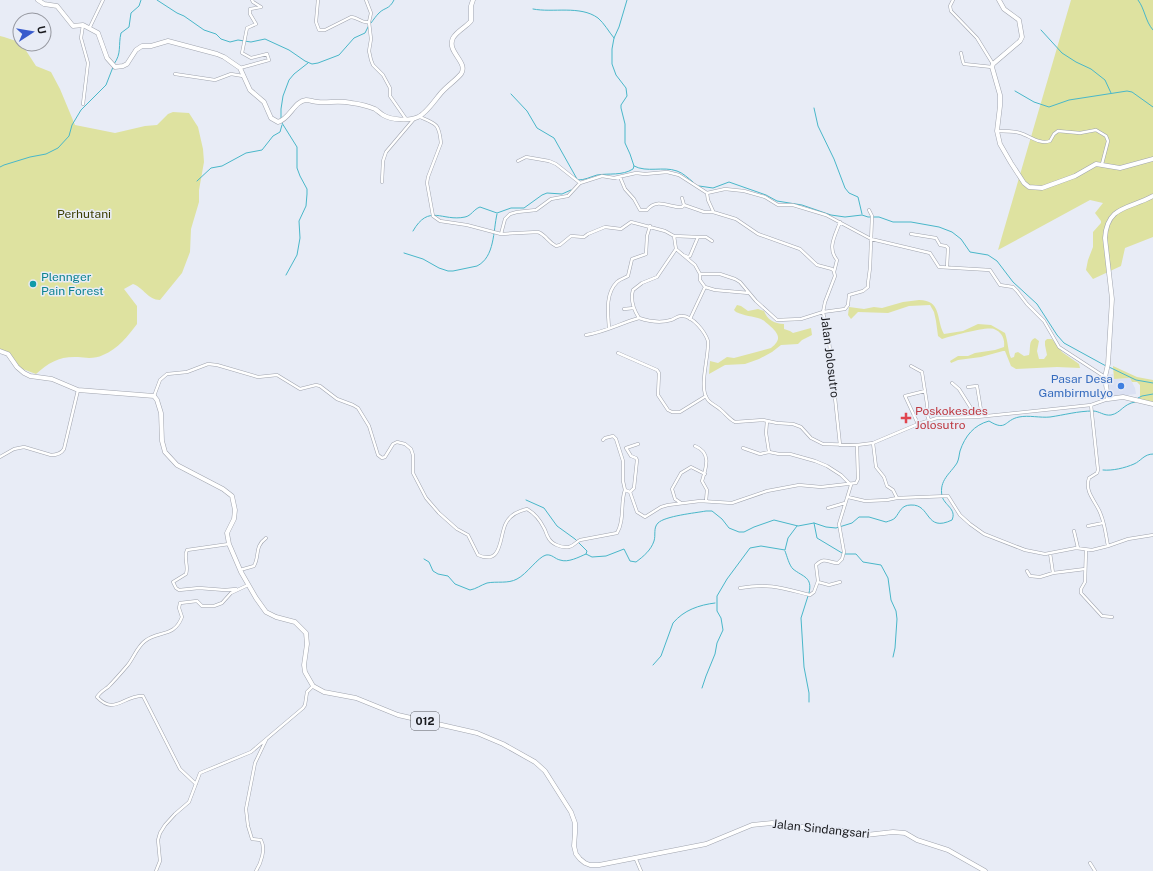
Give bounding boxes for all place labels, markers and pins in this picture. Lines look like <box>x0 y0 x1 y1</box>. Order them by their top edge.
place label: Plennger Pain Forest <box>41 270 104 298</box>
marker: Plennger Pain Forest <box>28 279 38 289</box>
place label: Pasar Desa Gambirmulyo <box>1038 372 1113 400</box>
marker: Pasar Desa Gambirmulyo <box>1116 381 1126 391</box>
place label: Poskokesdes Jolosutro <box>915 404 988 432</box>
marker: Poskokesdes Jolosutro <box>900 412 912 424</box>

